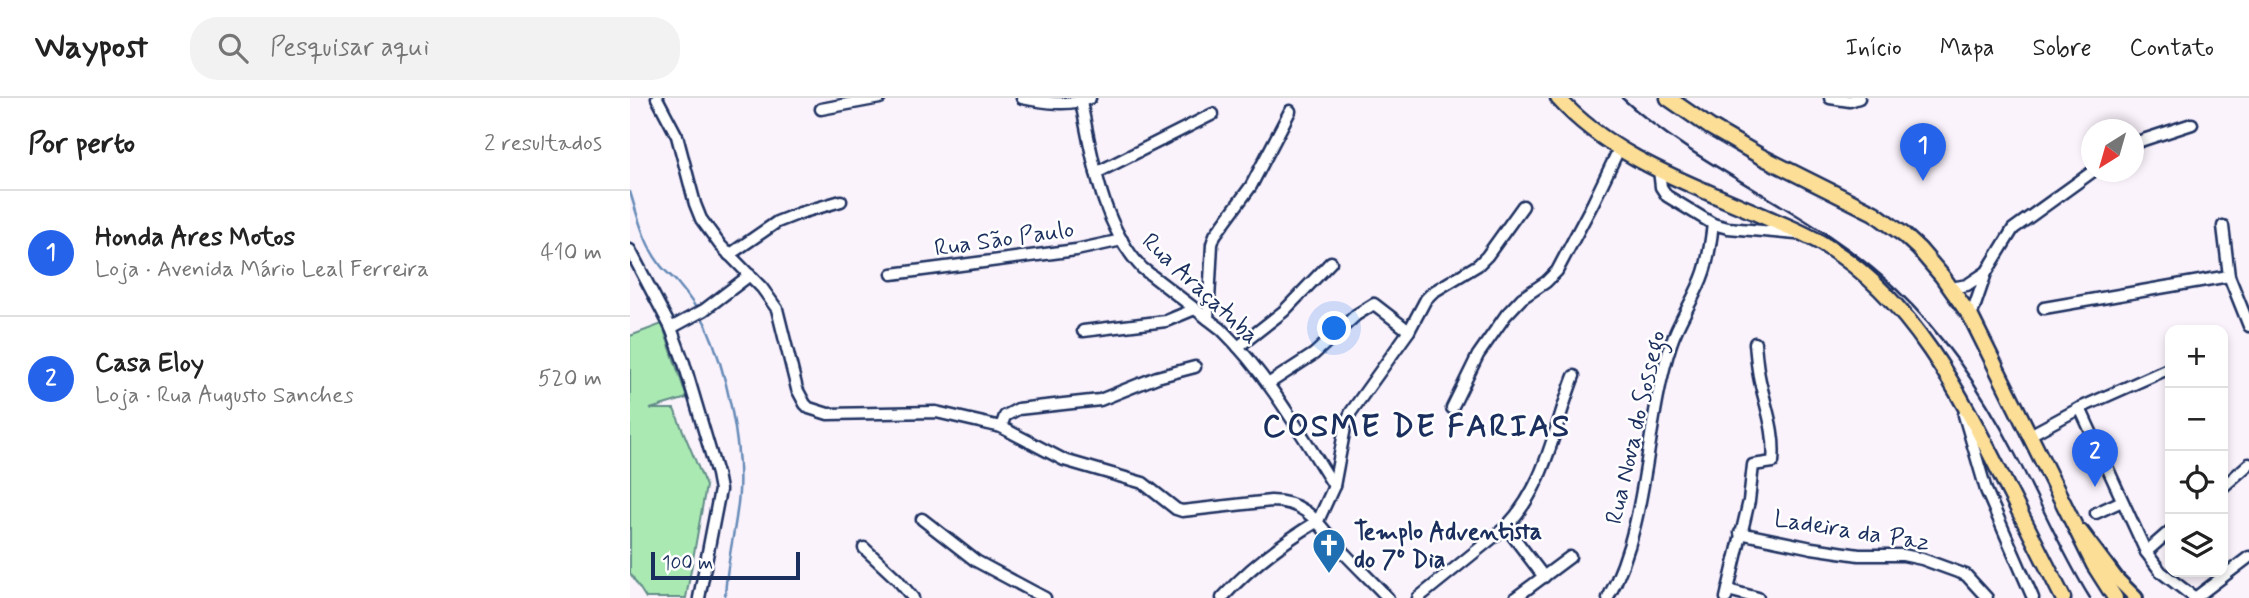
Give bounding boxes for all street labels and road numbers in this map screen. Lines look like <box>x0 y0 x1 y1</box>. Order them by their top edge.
street label: Rua São Paulo <box>932 214 1076 265</box>
street label: Rua Araçatuba <box>1135 227 1265 352</box>
street label: Rua Nova do Sossego <box>1599 327 1677 528</box>
street label: Ladeira da Paz <box>1772 504 1932 559</box>

